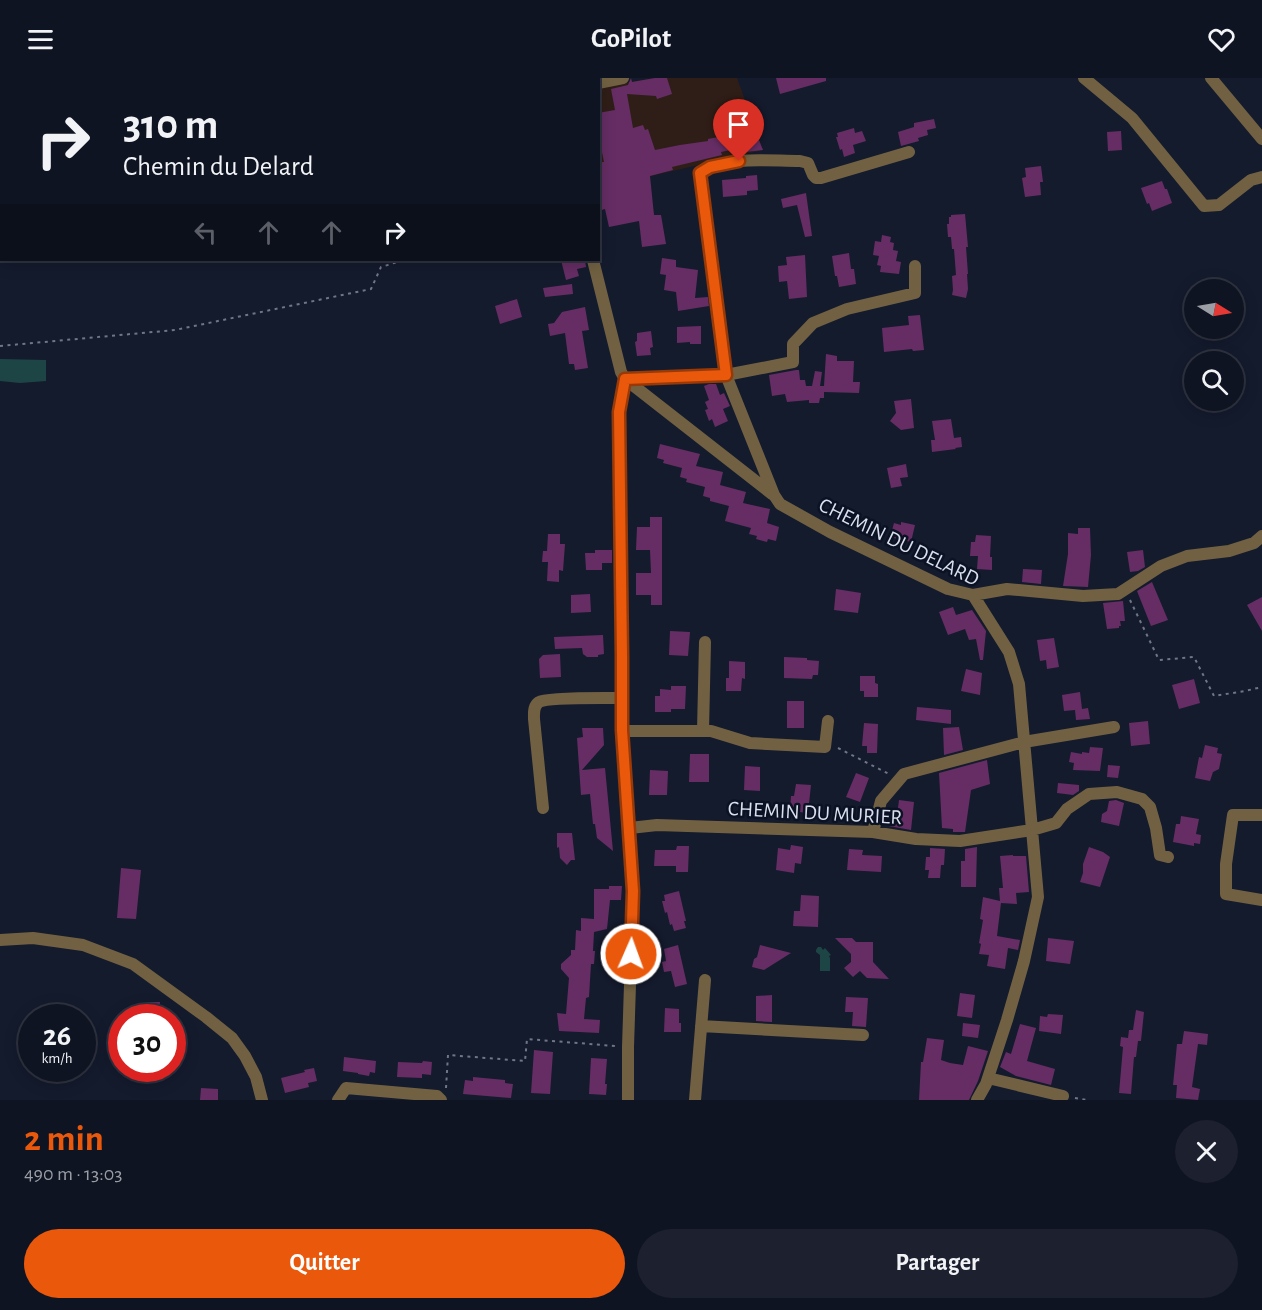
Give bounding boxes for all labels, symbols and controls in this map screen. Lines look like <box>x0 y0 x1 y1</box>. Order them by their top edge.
icon: menu <box>24 23 57 56</box>
icon: heart <box>1205 23 1238 56</box>
text: GoPilot <box>591 25 671 52</box>
pin <box>713 99 764 161</box>
icon: right <box>24 102 102 180</box>
text: 310 m <box>123 104 218 146</box>
icon: arrive <box>722 108 755 141</box>
text: Chemin du Delard <box>123 153 314 180</box>
icon: left <box>189 216 222 249</box>
icon: ahead <box>252 216 285 249</box>
icon: ahead <box>315 216 348 249</box>
icon: right <box>378 216 411 249</box>
north arrow <box>1184 279 1244 339</box>
map controls <box>1184 279 1244 411</box>
button: search <box>1184 351 1244 411</box>
street label: CHEMIN DU DELARD <box>816 494 982 590</box>
street label: CHEMIN DU MURIER <box>727 798 903 828</box>
position arrow <box>599 922 663 986</box>
speed limit sign: 30 <box>108 1004 186 1082</box>
text: 26 <box>43 1021 71 1051</box>
text: km/h <box>42 1051 72 1066</box>
button: close <box>1175 1120 1238 1183</box>
text: 2 min <box>24 1121 104 1157</box>
text: 490 m · 13:03 <box>24 1164 123 1184</box>
button: Quitter <box>24 1229 625 1298</box>
button: Partager <box>637 1229 1238 1298</box>

